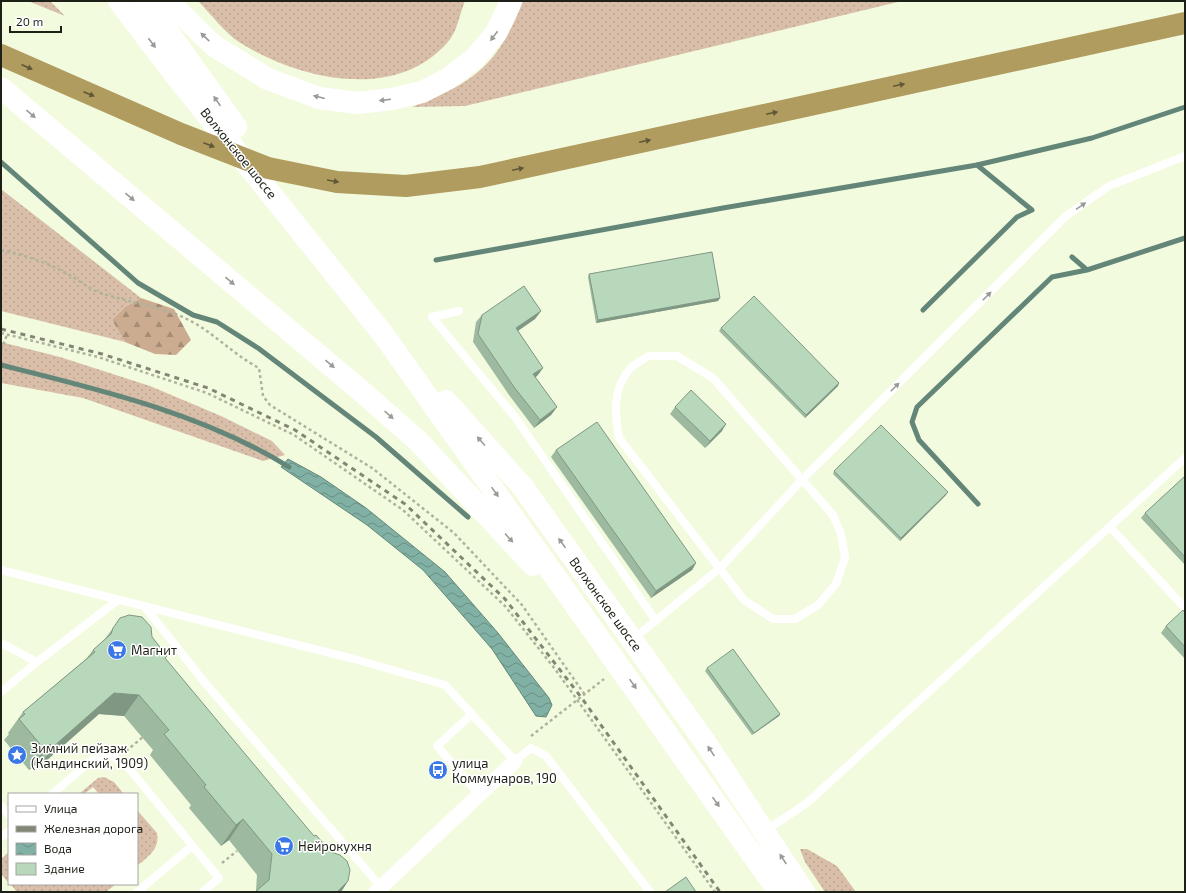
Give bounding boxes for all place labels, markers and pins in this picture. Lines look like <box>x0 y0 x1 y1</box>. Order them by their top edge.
supermarket icon: Магнит <box>106 639 128 661</box>
place label: Магнит <box>131 642 178 658</box>
place label: Зимний пейзаж (Кандинский, 1909) <box>31 740 148 771</box>
place icon: Зимний пейзаж (Кандинский, 1909) <box>6 744 28 766</box>
place label: улица Коммунаров, 190 <box>452 755 557 786</box>
bus stop icon: улица Коммунаров, 190 <box>427 759 449 781</box>
supermarket icon: Нейрокухня <box>273 835 295 857</box>
place label: Нейрокухня <box>298 838 372 854</box>

